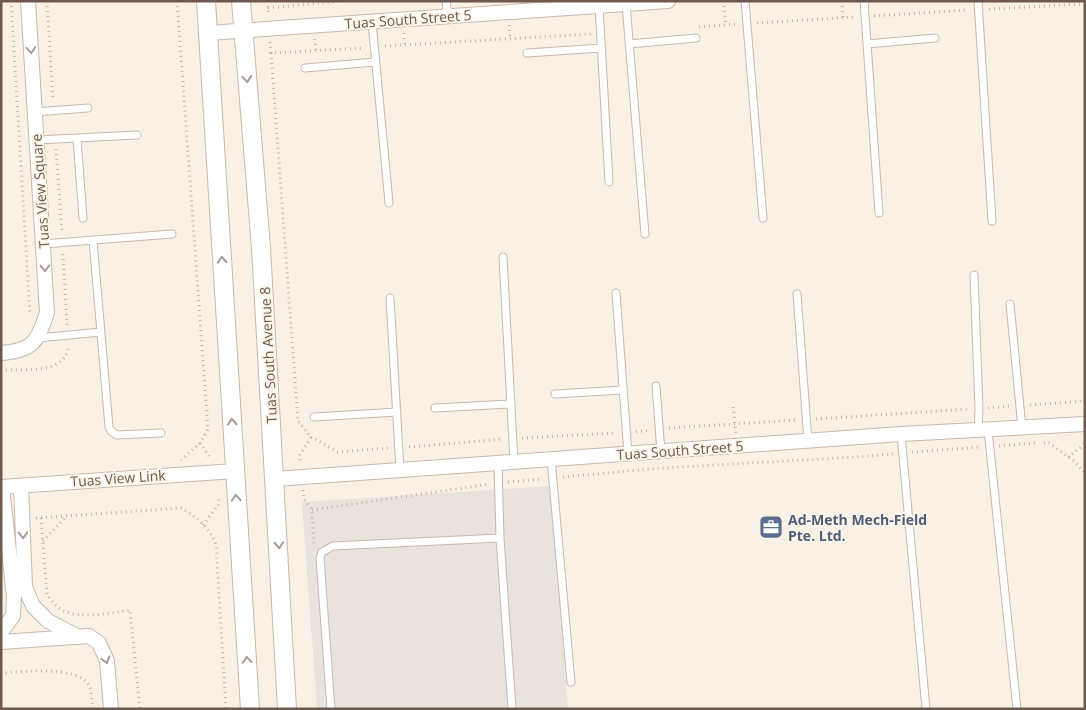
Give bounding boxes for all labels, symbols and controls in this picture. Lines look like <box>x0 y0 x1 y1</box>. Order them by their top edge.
street label: Tuas South Street 5 <box>344 5 472 33</box>
one-way arrow <box>25 46 36 54</box>
one-way arrow <box>241 75 252 83</box>
street label: Tuas View Square <box>27 133 53 249</box>
one-way arrow <box>216 256 227 264</box>
one-way arrow <box>39 265 50 273</box>
street label: Tuas South Avenue 8 <box>255 286 281 424</box>
one-way arrow <box>226 418 237 426</box>
street label: Tuas South Street 5 <box>616 436 744 464</box>
street label: Tuas View Link <box>70 465 167 491</box>
one-way arrow <box>231 494 242 502</box>
place label: Ad-Meth Mech-Field Pte. Ltd. <box>788 510 927 545</box>
office icon: Ad-Meth Mech-Field Pte. Ltd. <box>758 514 784 540</box>
one-way arrow <box>18 531 28 539</box>
one-way arrow <box>273 541 284 549</box>
one-way arrow <box>100 655 110 664</box>
one-way arrow <box>242 656 253 664</box>

